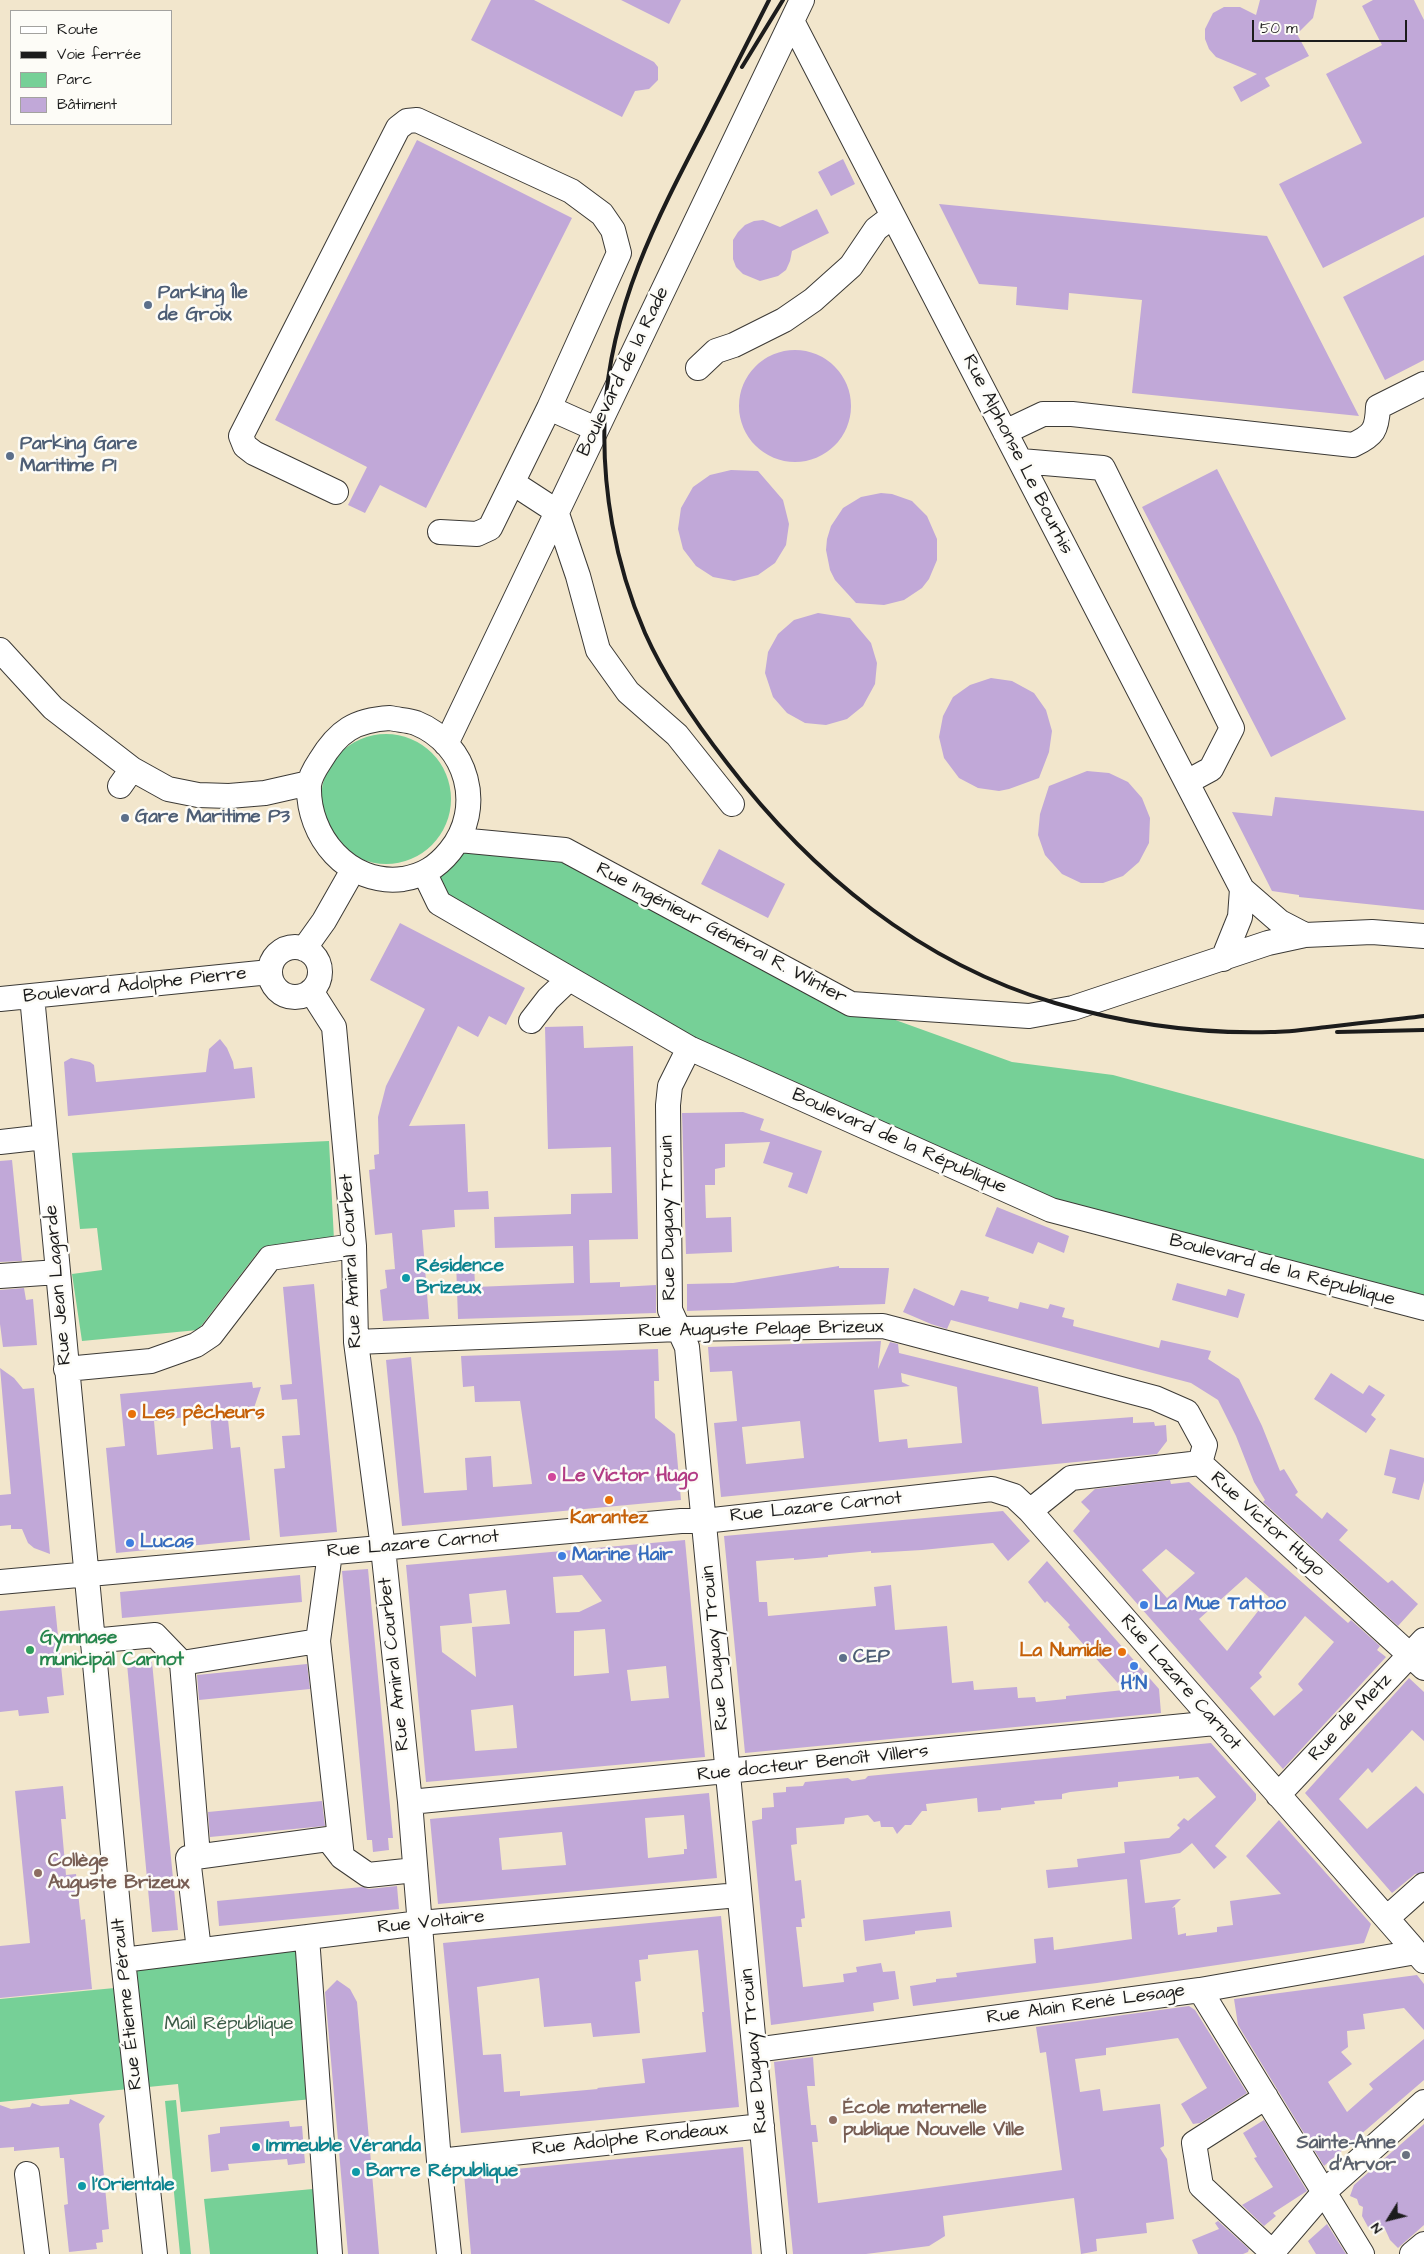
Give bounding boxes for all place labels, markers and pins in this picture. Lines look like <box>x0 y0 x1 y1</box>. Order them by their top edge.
place label: Parking Île de Groix <box>158 283 248 327</box>
marker: Parking Île de Groix <box>142 299 154 311</box>
place label: Parking Gare Maritime P1 <box>20 434 137 478</box>
marker: Parking Gare Maritime P1 <box>4 450 16 462</box>
place label: Gare Maritime P3 <box>135 807 290 829</box>
marker: Gare Maritime P3 <box>119 812 131 824</box>
place label: Résidence Brizeux <box>416 1256 504 1300</box>
marker: Résidence Brizeux <box>400 1272 412 1284</box>
place label: Les pêcheurs <box>142 1403 265 1425</box>
marker: Les pêcheurs <box>126 1408 138 1420</box>
place label: Le Victor Hugo <box>562 1466 698 1488</box>
marker: Le Victor Hugo <box>546 1471 558 1483</box>
marker: Karantez <box>603 1494 615 1506</box>
place label: Karantez <box>570 1508 648 1530</box>
place label: Lucas <box>140 1532 194 1554</box>
marker: Lucas <box>124 1537 136 1549</box>
place label: Marine Hair <box>572 1545 673 1567</box>
marker: Marine Hair <box>556 1550 568 1562</box>
place label: La Mue Tattoo <box>1154 1594 1286 1616</box>
marker: La Mue Tattoo <box>1138 1599 1150 1611</box>
place label: Gymnase municipal Carnot <box>40 1628 184 1672</box>
place label: La Numidie <box>1019 1641 1112 1663</box>
marker: Gymnase municipal Carnot <box>24 1644 36 1656</box>
marker: La Numidie <box>1116 1646 1128 1658</box>
place label: CEP <box>853 1647 890 1669</box>
marker: CEP <box>837 1652 849 1664</box>
marker: H'N <box>1128 1660 1140 1672</box>
place label: H'N <box>1121 1674 1147 1696</box>
place label: Collège Auguste Brizeux <box>48 1851 190 1895</box>
marker: Collège Auguste Brizeux <box>32 1867 44 1879</box>
place label: École maternelle publique Nouvelle Ville <box>843 2098 1024 2142</box>
marker: École maternelle publique Nouvelle Ville <box>827 2114 839 2126</box>
place label: Sainte-Anne d'Arvor <box>1296 2133 1396 2177</box>
place label: Immeuble Véranda <box>266 2136 421 2158</box>
marker: Immeuble Véranda <box>250 2141 262 2153</box>
marker: Sainte-Anne d'Arvor <box>1400 2149 1412 2161</box>
place label: Barre République <box>366 2161 518 2183</box>
marker: Barre République <box>350 2166 362 2178</box>
place label: l'Orientale <box>92 2175 175 2197</box>
marker: l'Orientale <box>76 2180 88 2192</box>

